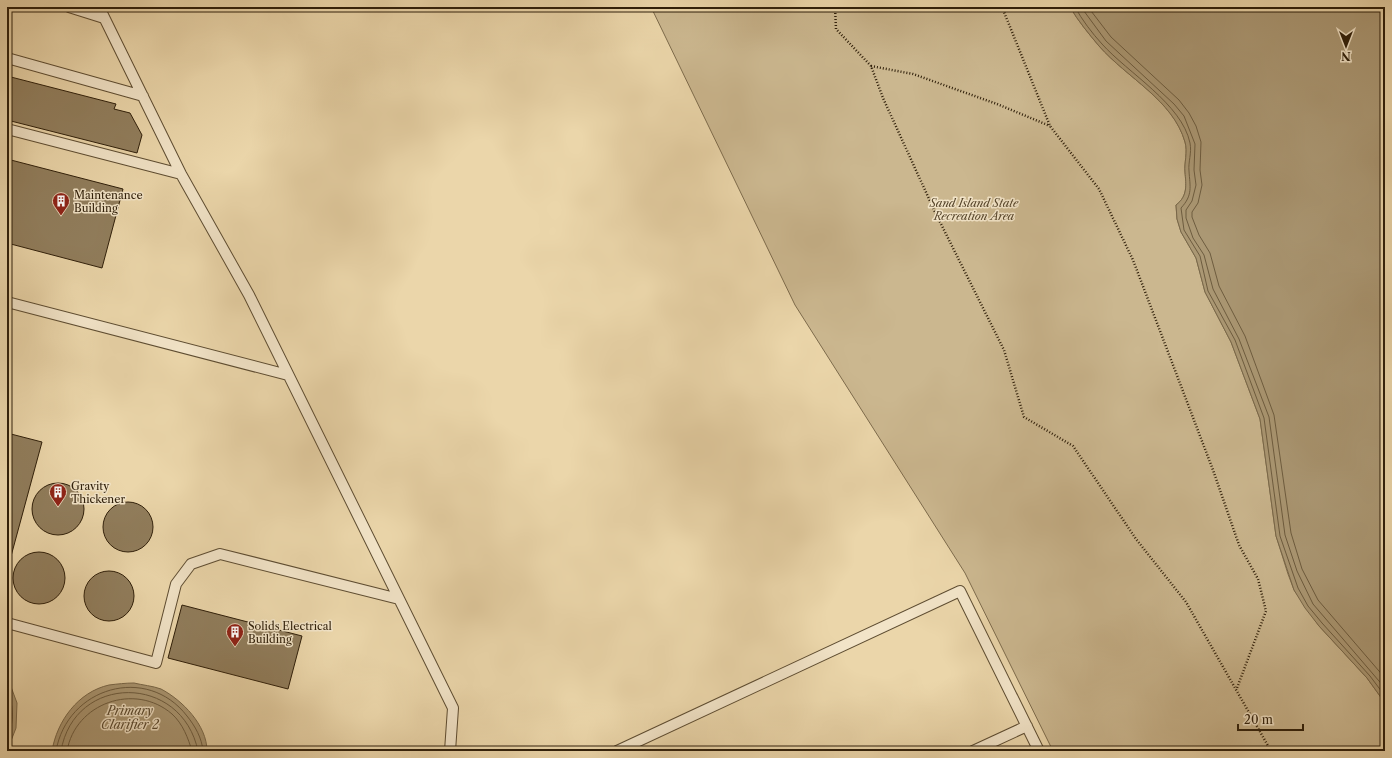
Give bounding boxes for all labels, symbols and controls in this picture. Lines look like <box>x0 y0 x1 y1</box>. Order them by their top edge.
north arrow <box>1326 26 1366 66</box>
text: N <box>1341 49 1351 63</box>
place label: Maintenance Building <box>74 188 143 215</box>
building icon: Maintenance Building <box>51 191 71 216</box>
park label: Sand Island State Recreation Area <box>929 196 1019 223</box>
place label: Gravity Thickener <box>71 479 125 506</box>
building icon: Gravity Thickener <box>48 482 68 507</box>
place label: Solids Electrical Building <box>248 619 333 646</box>
building icon: Solids Electrical Building <box>225 622 245 647</box>
water label: Primary Clarifier 2 <box>101 703 160 732</box>
scale bar <box>1238 706 1303 732</box>
text: 20 m <box>1244 712 1273 727</box>

